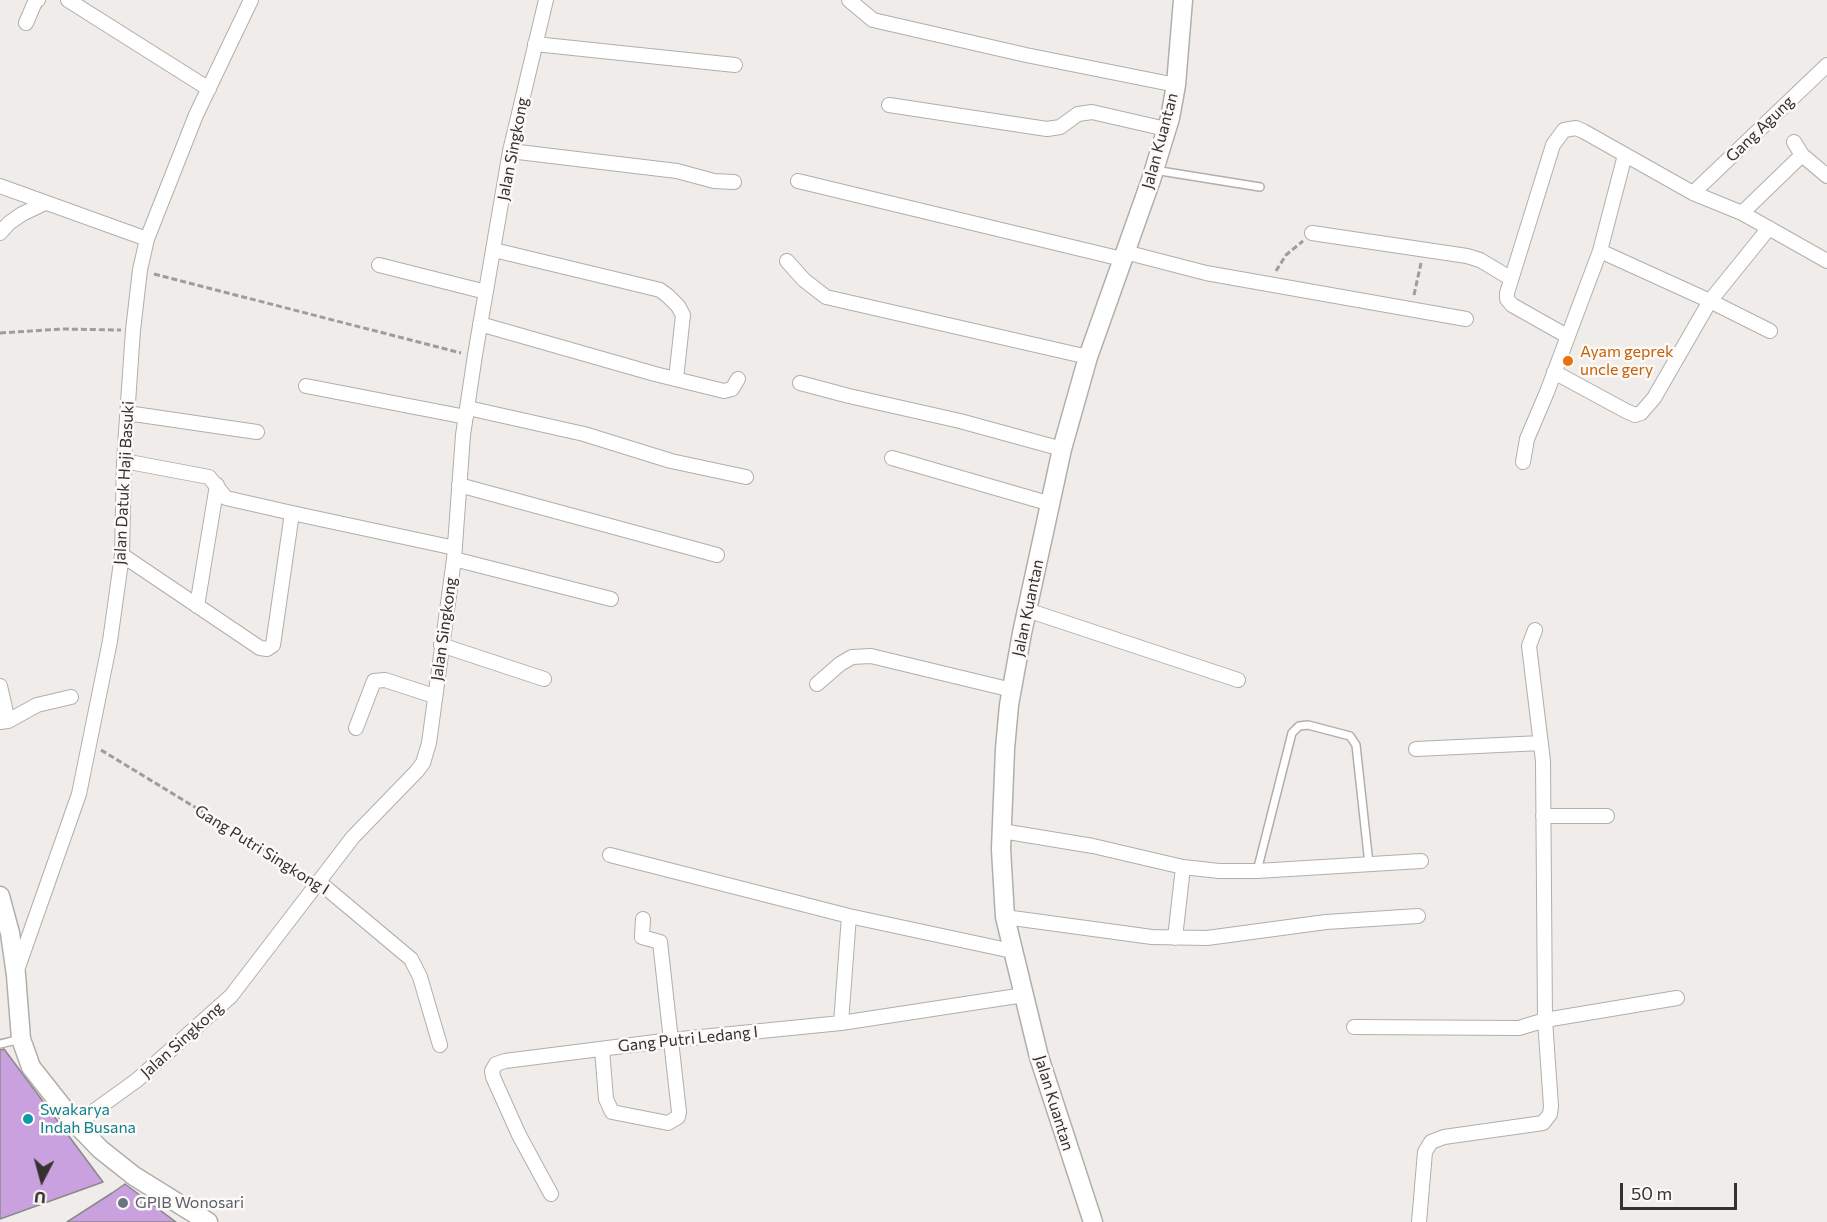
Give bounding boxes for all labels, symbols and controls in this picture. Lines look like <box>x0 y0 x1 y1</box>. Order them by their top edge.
street label: Jalan Kuantan <box>1138 91 1182 191</box>
street label: Gang Agung <box>1722 92 1798 166</box>
street label: Jalan Singkong <box>494 96 532 202</box>
place label: Ayam geprek uncle gery <box>1580 342 1674 380</box>
marker: Ayam geprek uncle gery <box>1561 354 1575 368</box>
street label: Jalan Datuk Haji Basuki <box>110 400 138 566</box>
street label: Jalan Kuantan <box>1008 558 1048 658</box>
street label: Jalan Singkong <box>427 576 461 682</box>
street label: Gang Putri Singkong I <box>191 801 333 899</box>
street label: Jalan Singkong <box>137 998 227 1082</box>
street label: Gang Putri Ledang I <box>617 1022 759 1056</box>
street label: Jalan Kuantan <box>1030 1053 1078 1153</box>
place label: Swakarya Indah Busana <box>40 1100 136 1138</box>
marker: Swakarya Indah Busana <box>21 1112 35 1126</box>
north arrow <box>12 1150 72 1210</box>
scale bar <box>1623 1171 1740 1209</box>
text: 50 m <box>1631 1182 1672 1204</box>
text: U <box>33 1188 47 1208</box>
place label: GPIB Wonosari <box>135 1193 244 1213</box>
marker: GPIB Wonosari <box>116 1196 130 1210</box>

